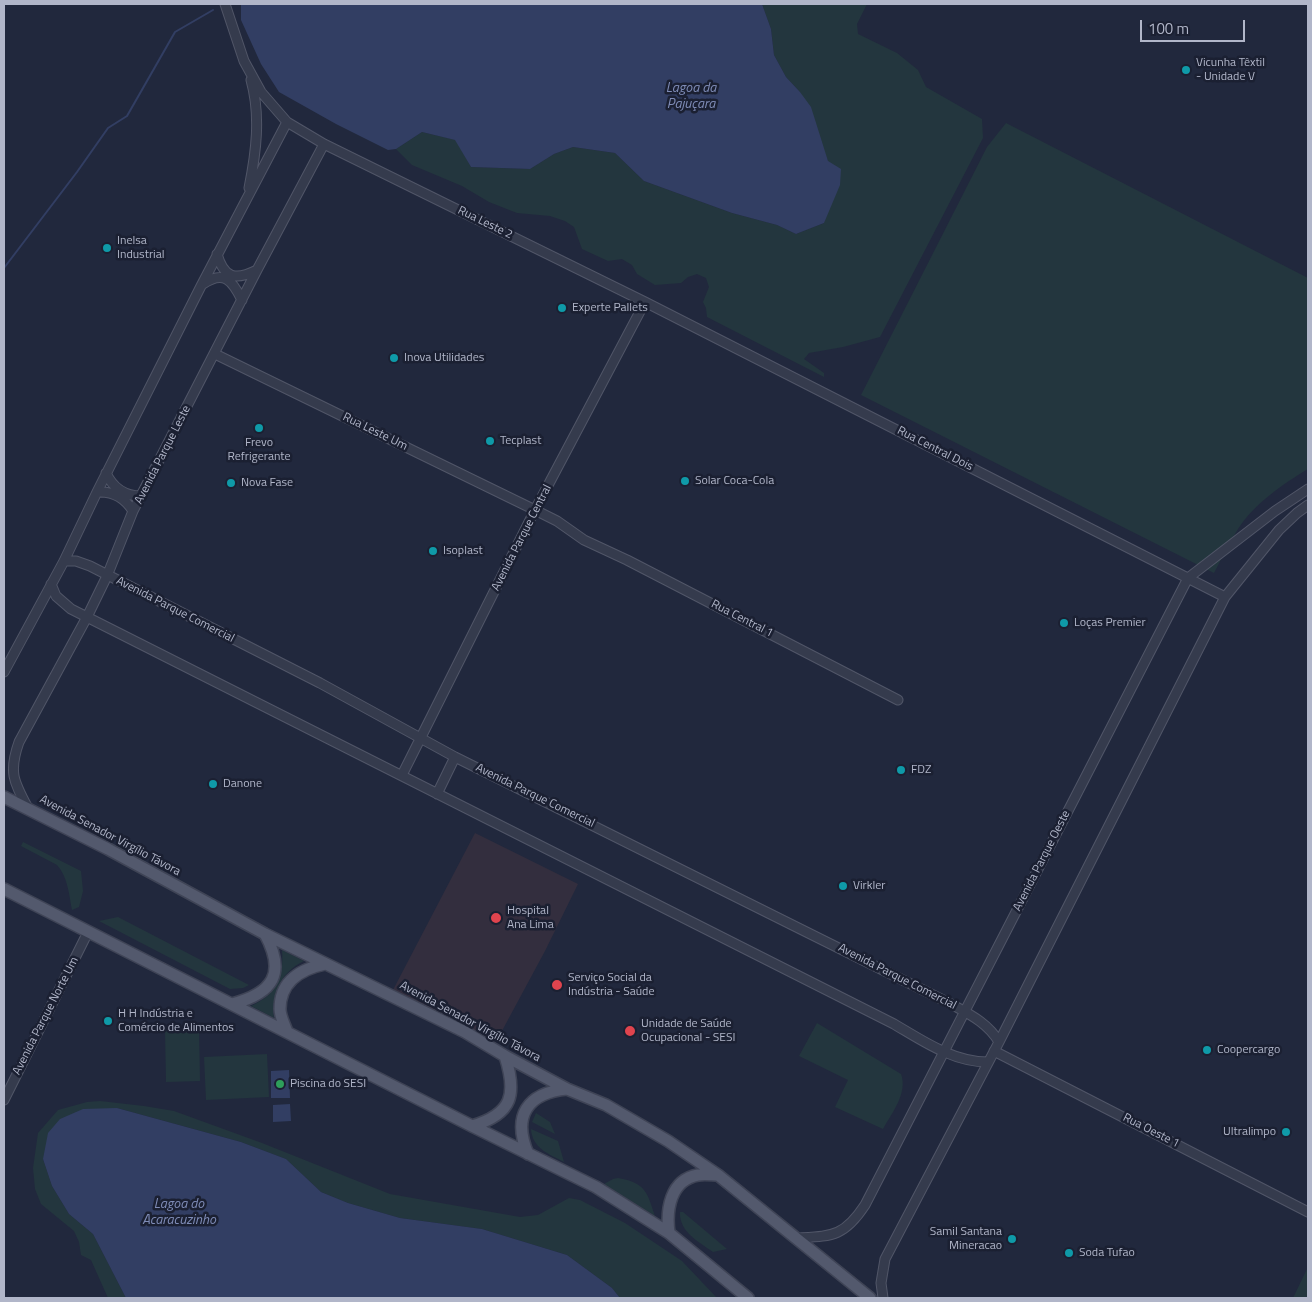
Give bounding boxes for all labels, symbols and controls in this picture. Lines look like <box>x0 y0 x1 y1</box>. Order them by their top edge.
scale bar <box>1142 10 1247 42</box>
text: 100 m <box>1148 17 1189 40</box>
place label: Vicunha Têxtil - Unidade V <box>1196 56 1265 84</box>
marker: Vicunha Têxtil - Unidade V <box>1180 64 1192 76</box>
water label: Lagoa da Pajuçara <box>666 81 716 114</box>
street label: Rua Leste 2 <box>455 204 515 242</box>
place label: Inelsa Industrial <box>117 234 164 262</box>
marker: Inelsa Industrial <box>101 242 113 254</box>
place label: Experte Pallets <box>572 301 648 315</box>
marker: Experte Pallets <box>556 302 568 314</box>
place label: Inova Utilidades <box>404 351 484 365</box>
marker: Inova Utilidades <box>388 352 400 364</box>
street label: Avenida Parque Leste <box>132 403 194 507</box>
street label: Rua Leste Um <box>340 410 410 454</box>
marker: Frevo Refrigerante <box>253 422 265 434</box>
street label: Rua Central Dois <box>895 424 975 474</box>
place label: Tecplast <box>500 434 541 448</box>
marker: Tecplast <box>484 435 496 447</box>
place label: Frevo Refrigerante <box>227 436 291 464</box>
place label: Solar Coca-Cola <box>695 474 774 488</box>
marker: Solar Coca-Cola <box>679 475 691 487</box>
place label: Nova Fase <box>241 476 293 490</box>
marker: Nova Fase <box>225 477 237 489</box>
street label: Avenida Parque Central <box>489 483 555 593</box>
place label: Isoplast <box>443 544 483 558</box>
marker: Isoplast <box>427 545 439 557</box>
street label: Avenida Parque Comercial <box>114 574 236 646</box>
street label: Rua Central 1 <box>709 597 775 641</box>
place label: Loças Premier <box>1074 616 1146 630</box>
marker: Loças Premier <box>1058 617 1070 629</box>
street label: Avenida Parque Comercial <box>473 761 597 831</box>
place label: FDZ <box>911 763 931 777</box>
marker: FDZ <box>895 764 907 776</box>
place label: Danone <box>223 777 262 791</box>
marker: Danone <box>207 778 219 790</box>
street label: Avenida Senador Virgílio Távora <box>37 793 183 879</box>
street label: Avenida Parque Oeste <box>1010 808 1074 914</box>
place label: Virkler <box>853 879 885 893</box>
marker: Virkler <box>837 880 849 892</box>
place label: Hospital Ana Lima <box>507 904 554 932</box>
marker: Hospital Ana Lima <box>489 911 503 925</box>
street label: Avenida Parque Comercial <box>836 941 958 1013</box>
street label: Avenida Parque Norte Um <box>10 955 82 1077</box>
place label: Serviço Social da Indústria - Saúde <box>568 971 655 999</box>
marker: Serviço Social da Indústria - Saúde <box>550 978 564 992</box>
street label: Avenida Senador Virgílio Távora <box>397 979 543 1065</box>
place label: H H Indústria e Comércio de Alimentos <box>118 1007 234 1035</box>
marker: H H Indústria e Comércio de Alimentos <box>102 1015 114 1027</box>
place label: Unidade de Saúde Ocupacional - SESI <box>641 1017 735 1045</box>
marker: Unidade de Saúde Ocupacional - SESI <box>623 1024 637 1038</box>
place label: Coopercargo <box>1217 1043 1280 1057</box>
marker: Coopercargo <box>1201 1044 1213 1056</box>
place label: Piscina do SESI <box>290 1077 366 1091</box>
marker: Piscina do SESI <box>274 1078 286 1090</box>
street label: Rua Oeste 1 <box>1120 1111 1182 1151</box>
place label: Ultralimpo <box>1223 1125 1276 1139</box>
marker: Ultralimpo <box>1280 1126 1292 1138</box>
water label: Lagoa do Acaracuzinho <box>142 1197 216 1230</box>
place label: Samil Santana Mineracao <box>930 1225 1002 1253</box>
marker: Samil Santana Mineracao <box>1006 1233 1018 1245</box>
place label: Soda Tufao <box>1079 1246 1135 1260</box>
marker: Soda Tufao <box>1063 1247 1075 1259</box>

